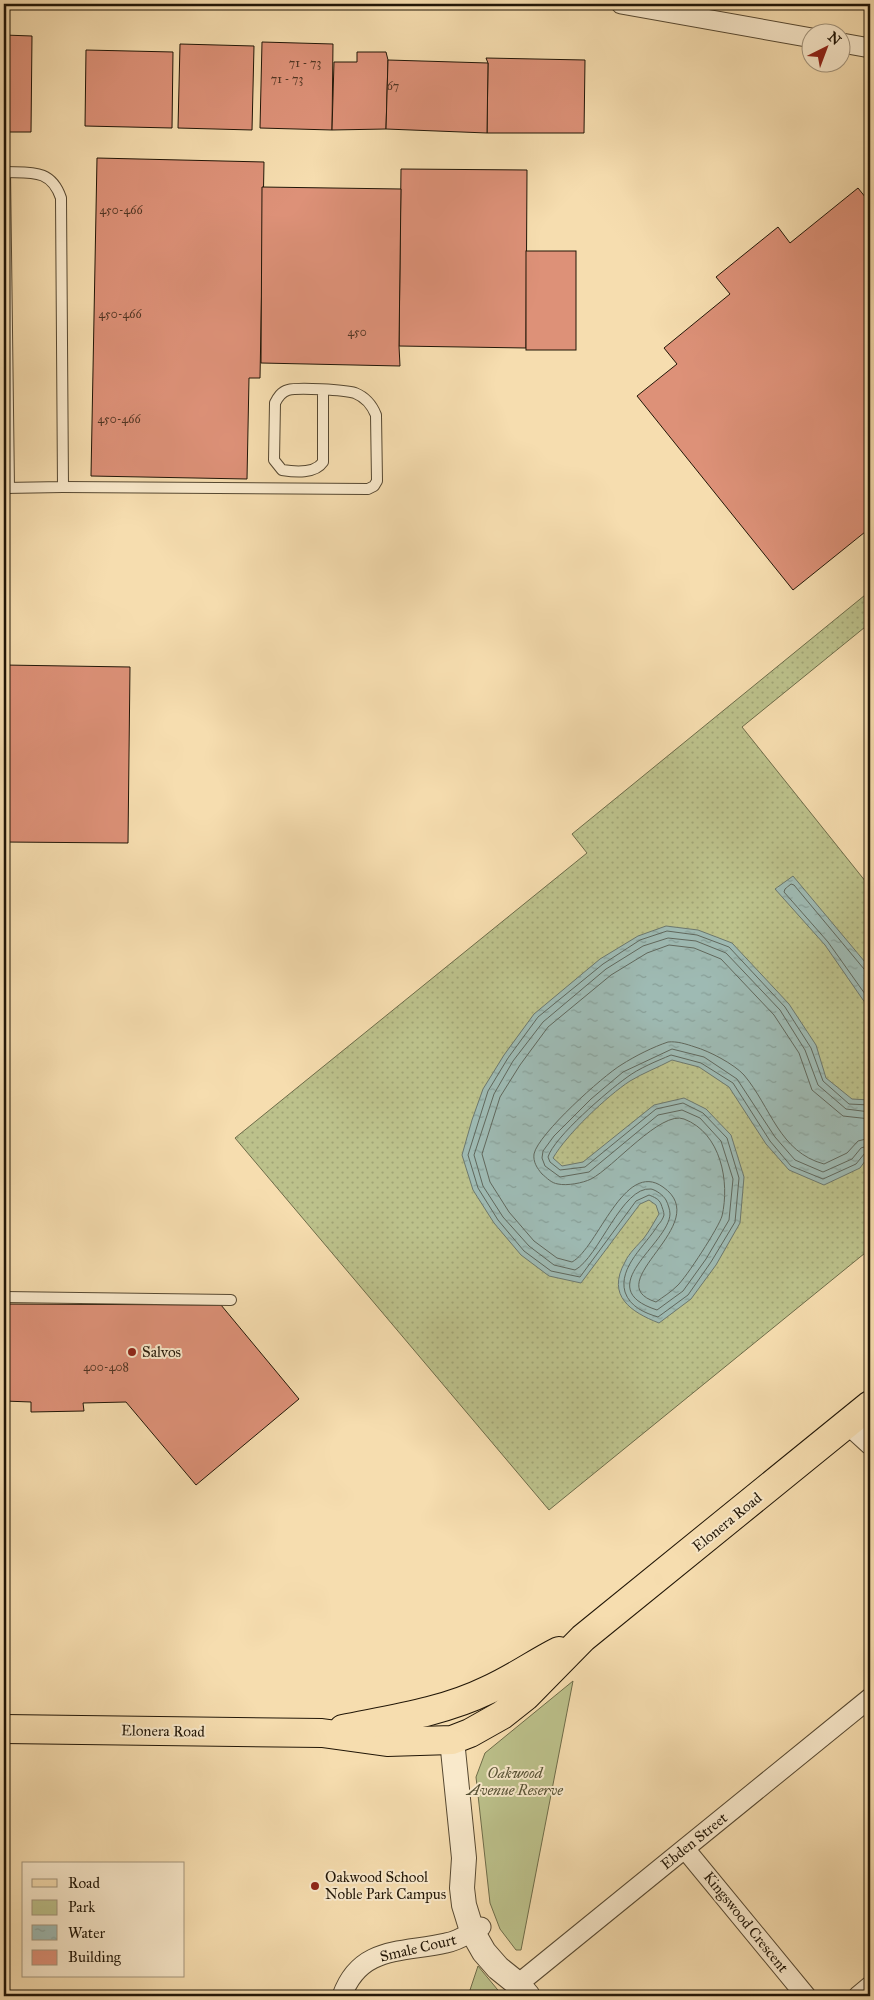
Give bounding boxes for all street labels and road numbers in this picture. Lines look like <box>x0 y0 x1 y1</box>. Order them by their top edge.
street label: Elonera Road <box>689 1488 766 1555</box>
street label: Elonera Road <box>121 1721 206 1741</box>
street label: Ebden Street <box>657 1808 731 1873</box>
street label: Kingswood Crescent <box>700 1868 793 1977</box>
street label: Smale Court <box>378 1930 459 1966</box>

